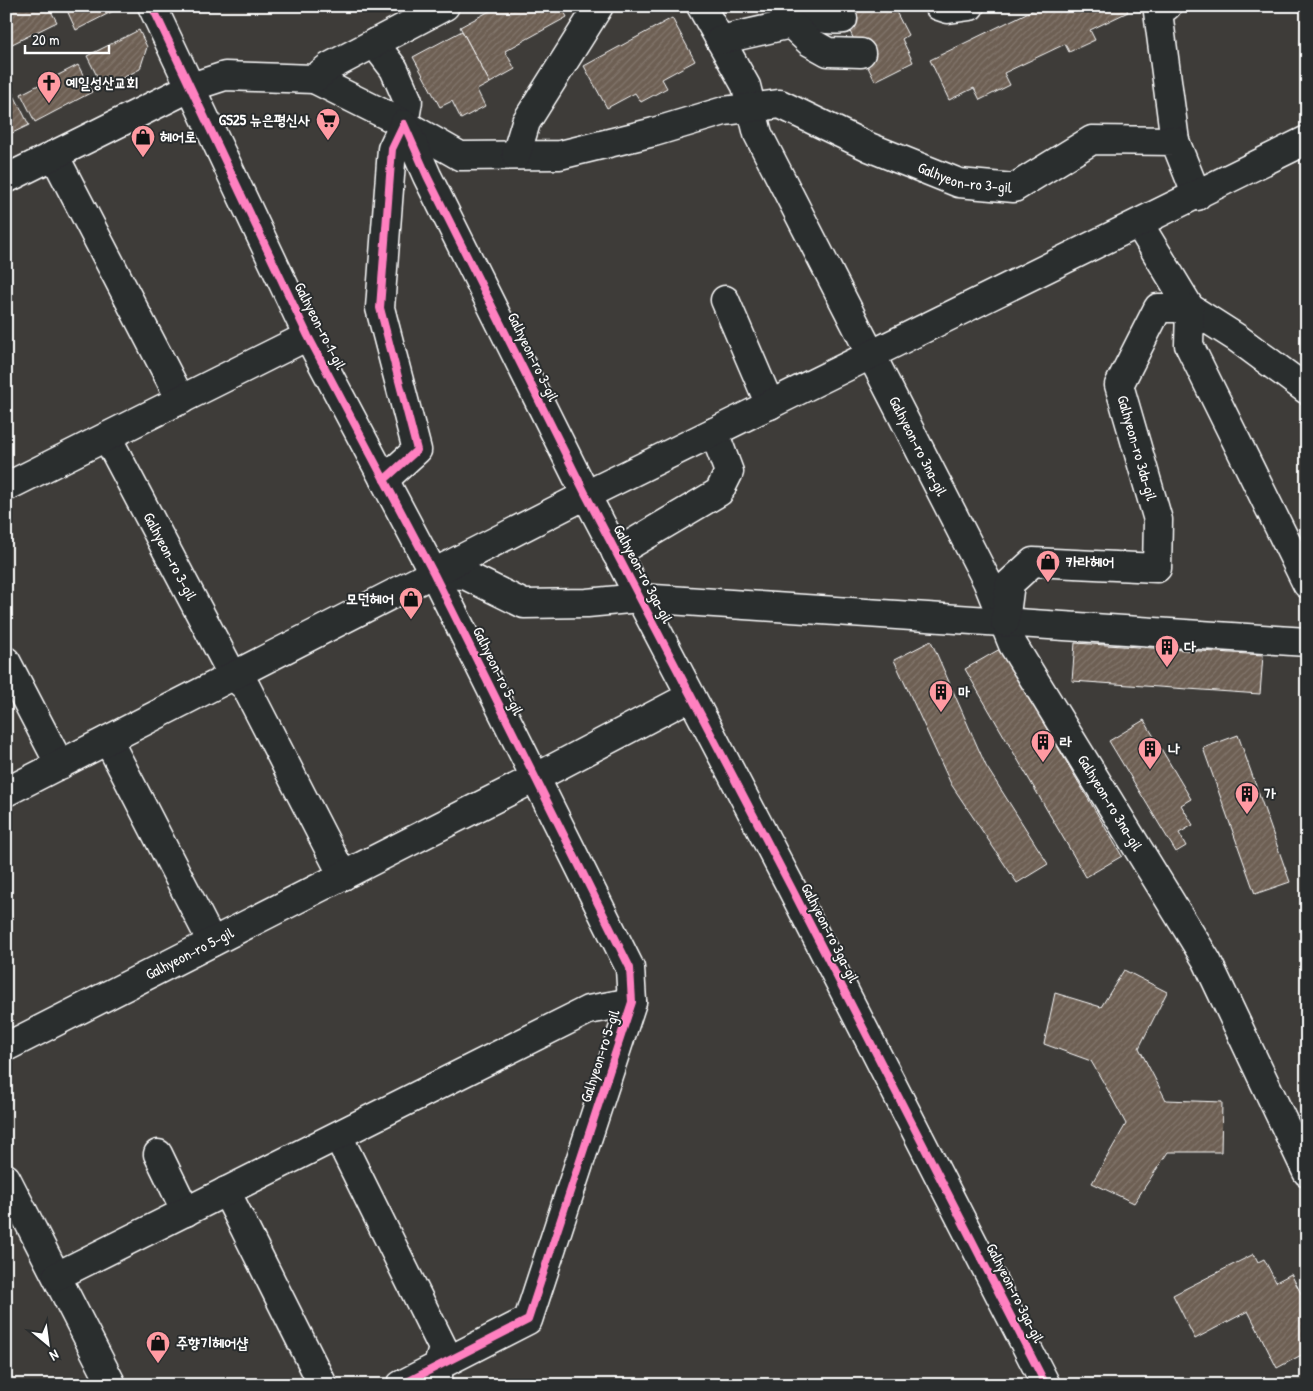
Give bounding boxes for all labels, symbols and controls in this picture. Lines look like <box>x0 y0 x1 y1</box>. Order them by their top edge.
scale bar <box>25 22 109 54</box>
text: 20 m <box>32 29 59 50</box>
church icon: 예일성산교회 <box>36 70 62 104</box>
place label: 예일성산교회 <box>65 72 138 93</box>
supermarket icon: GS25 뉴은평신사 <box>315 107 341 141</box>
place label: GS25 뉴은평신사 <box>219 109 310 130</box>
shop icon: 헤어로 <box>130 124 156 158</box>
place label: 헤어로 <box>160 126 196 147</box>
street label: Galhyeon-ro 3-gil <box>915 157 1013 198</box>
street label: Galhyeon-ro 1-gil <box>289 279 351 373</box>
street label: Galhyeon-ro 3-gil <box>503 309 564 405</box>
street label: Galhyeon-ro 3na-gil <box>884 392 953 499</box>
street label: Galhyeon-ro 3da-gil <box>1112 393 1163 503</box>
street label: Galhyeon-ro 3-gil <box>139 508 202 604</box>
street label: Galhyeon-ro 3ga-gil <box>609 521 678 627</box>
shop icon: 카라헤어 <box>1035 549 1061 583</box>
place label: 카라헤어 <box>1065 551 1114 572</box>
shop icon: 모던헤어 <box>398 586 424 620</box>
place label: 모던헤어 <box>346 588 394 609</box>
street label: Galhyeon-ro 5-gil <box>468 623 529 719</box>
building icon: 다 <box>1154 634 1180 668</box>
place label: 다 <box>1184 636 1197 657</box>
building icon: 마 <box>928 679 954 713</box>
place label: 마 <box>958 681 971 702</box>
building icon: 라 <box>1030 729 1056 763</box>
place label: 라 <box>1059 731 1072 752</box>
building icon: 나 <box>1137 736 1163 770</box>
place label: 나 <box>1168 738 1181 759</box>
street label: Galhyeon-ro 3na-gil <box>1073 751 1148 855</box>
building icon: 가 <box>1234 781 1260 815</box>
place label: 가 <box>1264 783 1277 804</box>
street label: Galhyeon-ro 3ga-gil <box>796 879 865 986</box>
street label: Galhyeon-ro 5-gil <box>142 922 237 984</box>
street label: Galhyeon-ro 5-gil <box>575 1007 624 1105</box>
street label: Galhyeon-ro 3ga-gil <box>981 1239 1050 1346</box>
north arrow <box>22 1318 72 1368</box>
shop icon: 주향기헤어샵 <box>145 1330 171 1364</box>
place label: 주향기헤어샵 <box>176 1332 248 1353</box>
text: N <box>46 1346 62 1366</box>

